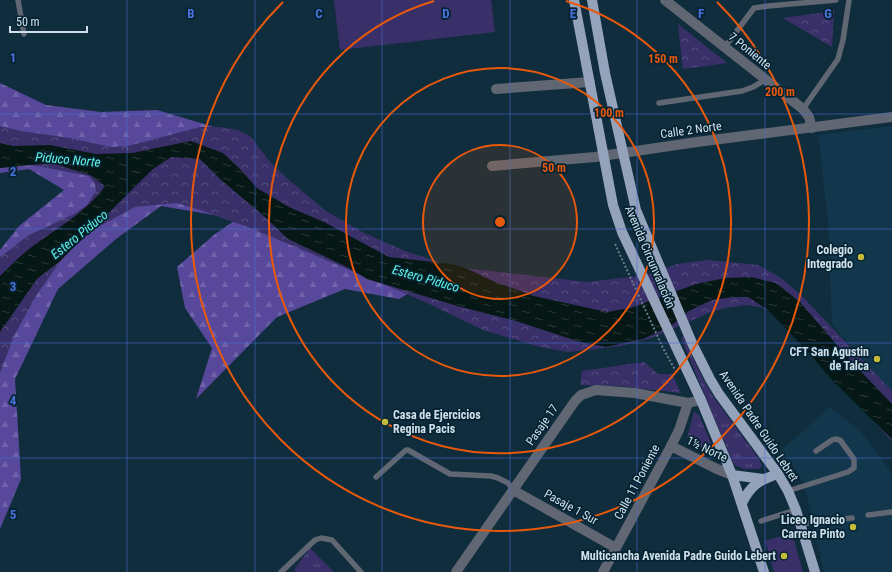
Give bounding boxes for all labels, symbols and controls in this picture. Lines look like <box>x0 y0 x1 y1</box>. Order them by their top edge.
text: B <box>187 6 195 21</box>
text: C <box>315 6 323 21</box>
text: D <box>442 6 450 21</box>
text: E <box>570 6 577 21</box>
text: F <box>698 6 704 21</box>
text: G <box>824 6 832 21</box>
scale bar <box>10 8 87 34</box>
text: 50 m <box>16 15 40 29</box>
street label: 7 Poniente <box>726 30 774 73</box>
text: 1 <box>10 50 16 65</box>
text: 150 m <box>648 52 678 66</box>
text: 200 m <box>765 85 795 99</box>
text: 100 m <box>594 106 624 120</box>
street label: Calle 2 Norte <box>659 119 723 141</box>
water label: Piduco Norte <box>35 149 101 170</box>
text: 50 m <box>542 161 566 175</box>
text: 2 <box>10 164 17 179</box>
street label: Avenida Circunvalación <box>622 204 678 311</box>
water label: Estero Piduco <box>48 207 111 262</box>
centre of rings <box>493 215 507 229</box>
place label: Colegio Integrado <box>807 243 853 271</box>
marker: Colegio Integrado <box>856 252 866 262</box>
water label: Estero Piduco <box>391 262 461 295</box>
text: 3 <box>10 279 16 294</box>
place label: CFT San Agustin de Talca <box>789 345 869 373</box>
marker: CFT San Agustin de Talca <box>872 354 882 364</box>
street label: Avenida Padre Guido Lebret <box>717 368 802 485</box>
text: 4 <box>10 393 17 408</box>
street label: Pasaje 17 <box>523 402 561 448</box>
place label: Casa de Ejercicios Regina Pacis <box>393 408 481 436</box>
marker: Casa de Ejercicios Regina Pacis <box>380 417 390 427</box>
street label: 1½ Norte <box>684 433 730 465</box>
street label: Calle 11 Poniente <box>611 442 663 522</box>
street label: Pasaje 1 Sur <box>542 487 600 528</box>
text: 5 <box>10 507 17 522</box>
place label: Liceo Ignacio Carrera Pinto <box>781 513 845 541</box>
marker: Liceo Ignacio Carrera Pinto <box>848 522 858 532</box>
place label: Multicancha Avenida Padre Guido Lebert <box>581 549 776 563</box>
marker: Multicancha Avenida Padre Guido Lebert <box>779 551 789 561</box>

